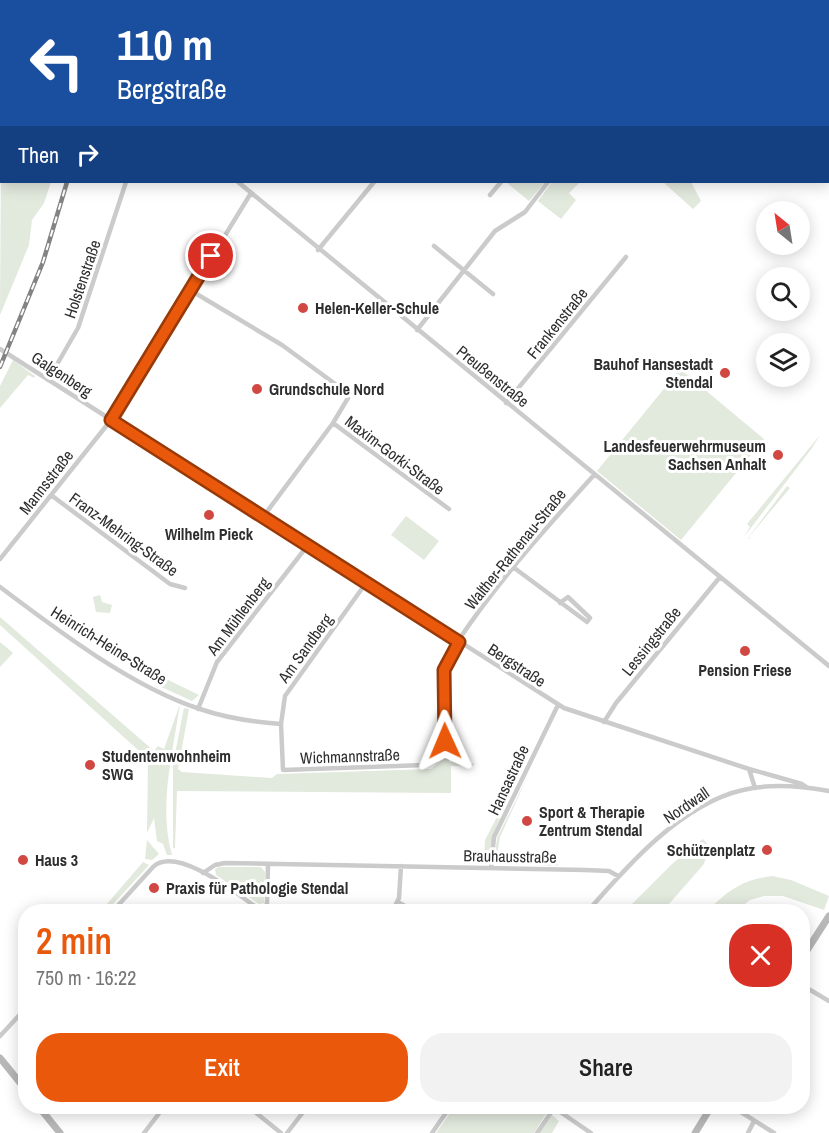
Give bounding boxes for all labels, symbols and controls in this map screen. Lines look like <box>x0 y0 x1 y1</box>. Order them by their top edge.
text: 110 m <box>117 17 213 73</box>
icon: left <box>18 24 96 102</box>
text: Bergstraße <box>117 71 227 107</box>
icon: right <box>71 138 104 171</box>
text: Then <box>18 140 59 170</box>
north arrow <box>756 201 810 255</box>
map controls <box>756 201 810 387</box>
pin <box>185 230 236 281</box>
street label: Holstenstraße <box>58 237 106 321</box>
icon: arrive <box>194 239 227 272</box>
button: search <box>756 267 810 321</box>
street label: Frankenstraße <box>522 283 592 363</box>
place label: Helen-Keller-Schule <box>315 297 439 319</box>
marker: Helen-Keller-Schule <box>296 301 310 315</box>
button: layers <box>756 333 810 387</box>
street label: Preußenstraße <box>452 340 534 412</box>
street label: Galgenberg <box>27 346 97 402</box>
place label: Bauhof Hansestadt Stendal <box>593 353 714 393</box>
marker: Bauhof Hansestadt Stendal <box>718 366 732 380</box>
place label: Grundschule Nord <box>269 378 384 400</box>
marker: Grundschule Nord <box>250 382 264 396</box>
street label: Maxim-Gorki-Straße <box>341 410 449 500</box>
place label: Landesfeuerwehrmuseum Sachsen Anhalt <box>603 435 767 475</box>
street label: Mannsstraße <box>14 445 78 519</box>
marker: Landesfeuerwehrmuseum Sachsen Anhalt <box>771 448 785 462</box>
street label: Walther-Rathenau-Straße <box>459 484 571 614</box>
street label: Franz-Mehring-Straße <box>65 487 183 581</box>
marker: Wilhelm Pieck <box>202 508 216 522</box>
place label: Wilhelm Pieck <box>165 523 254 545</box>
street label: Am Mühlenberg <box>201 572 275 660</box>
street label: Heinrich-Heine-Straße <box>47 601 171 689</box>
street label: Lessingstraße <box>616 602 686 680</box>
street label: Am Sandberg <box>272 609 338 688</box>
street label: Bergstraße <box>484 638 550 692</box>
marker: Pension Friese <box>738 644 752 658</box>
place label: Pension Friese <box>698 659 792 681</box>
position arrow <box>413 709 477 773</box>
street label: Hansastraße <box>482 741 534 819</box>
street label: Wichmannstraße <box>300 743 400 769</box>
place label: Studentenwohnheim SWG <box>102 745 231 785</box>
marker: Studentenwohnheim SWG <box>83 758 97 772</box>
street label: Nordwall <box>659 782 713 828</box>
place label: Sport & Therapie Zentrum Stendal <box>539 801 645 841</box>
marker: Sport & Therapie Zentrum Stendal <box>520 814 534 828</box>
place label: Schützenplatz <box>667 839 755 861</box>
marker: Schützenplatz <box>760 843 774 857</box>
street label: Brauhausstraße <box>463 844 557 868</box>
place label: Haus 3 <box>35 849 78 871</box>
marker: Haus 3 <box>16 853 30 867</box>
place label: Praxis für Pathologie Stendal <box>166 877 348 899</box>
marker: Praxis für Pathologie Stendal <box>147 881 161 895</box>
text: 2 min <box>36 917 112 965</box>
button: close <box>729 924 792 987</box>
text: 750 m · 16:22 <box>36 964 136 991</box>
button: Exit <box>36 1033 408 1102</box>
button: Share <box>420 1033 792 1102</box>

